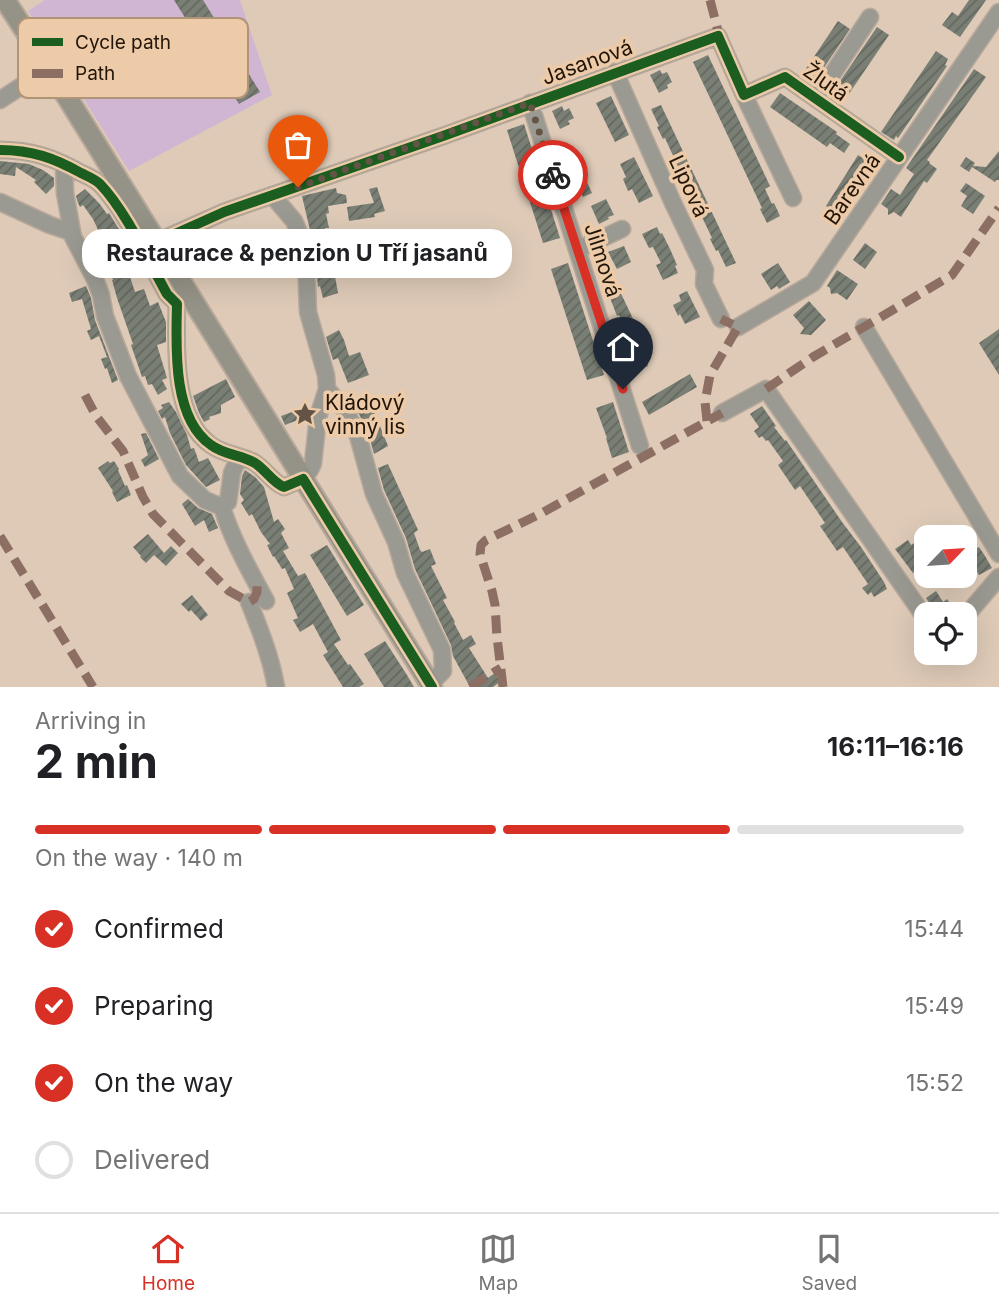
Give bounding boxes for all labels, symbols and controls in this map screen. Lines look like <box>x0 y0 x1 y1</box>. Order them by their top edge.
legend <box>18 18 248 98</box>
text: Cycle path <box>75 31 171 54</box>
street label: Jasanová <box>538 34 636 90</box>
street label: Žlutá <box>799 57 854 106</box>
text: Path <box>75 62 115 85</box>
pin <box>268 115 328 187</box>
icon: bag <box>279 126 317 164</box>
courier <box>518 140 588 210</box>
street label: Barevná <box>819 149 885 229</box>
street label: Lipová <box>664 151 714 221</box>
icon: bike <box>534 156 572 194</box>
street label: Jilmová <box>579 220 627 300</box>
callout: Restaurace & penzion U Tří jasanů <box>83 229 513 278</box>
text: Restaurace & penzion U Tří jasanů <box>106 239 488 267</box>
pin <box>593 317 653 389</box>
icon: home <box>604 328 642 366</box>
place label: Kládový vinný lis <box>325 390 405 439</box>
place icon: Kládový vinný lis <box>291 400 319 428</box>
north arrow <box>914 525 976 588</box>
map controls <box>914 525 977 665</box>
button: locate <box>914 602 977 665</box>
text: Arriving in <box>35 707 146 735</box>
text: 16:11–16:16 <box>827 731 964 762</box>
text: 2 min <box>35 733 158 789</box>
text: On the way · 140 m <box>35 844 243 872</box>
icon: check <box>35 910 73 948</box>
text: Confirmed <box>94 913 224 944</box>
text: 15:44 <box>904 915 964 943</box>
icon: check <box>35 987 73 1025</box>
text: Preparing <box>94 990 214 1021</box>
text: 15:49 <box>905 992 964 1020</box>
icon: check <box>35 1064 73 1102</box>
text: On the way <box>94 1067 233 1098</box>
text: 15:52 <box>906 1069 964 1097</box>
text: Delivered <box>94 1144 210 1175</box>
tab: Home <box>142 1230 195 1295</box>
tab: Map <box>479 1230 518 1295</box>
tab: Saved <box>802 1230 857 1295</box>

